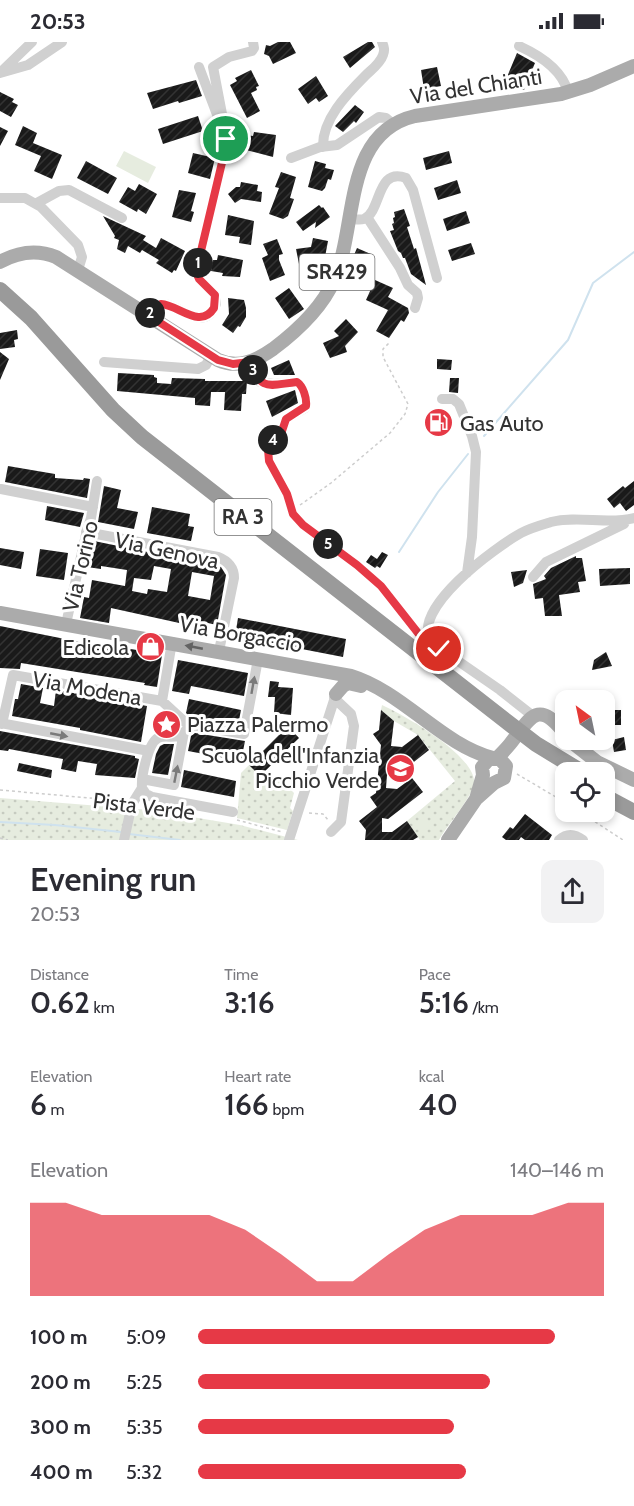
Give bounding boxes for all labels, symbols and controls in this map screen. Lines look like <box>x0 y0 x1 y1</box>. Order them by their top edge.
text: 20:53 <box>30 8 86 35</box>
street label: Via del Chianti <box>408 63 544 110</box>
pin <box>200 113 251 164</box>
icon: arrive <box>209 122 242 155</box>
pin: 1 <box>183 248 213 278</box>
text: 1 <box>195 253 201 272</box>
road number: SR429 <box>300 254 374 290</box>
pin: 2 <box>135 298 165 328</box>
text: 2 <box>146 303 154 322</box>
pin: 3 <box>238 355 268 385</box>
text: 3 <box>249 360 257 379</box>
fuel station icon: Gas Auto <box>423 407 455 439</box>
place label: Gas Auto <box>460 410 544 437</box>
pin: 4 <box>258 425 288 455</box>
text: 4 <box>268 430 278 449</box>
road number: RA 3 <box>214 499 272 535</box>
street label: Via Torino <box>57 518 104 614</box>
street label: Via Genova <box>112 526 222 575</box>
pin: 5 <box>313 529 343 559</box>
text: 5 <box>324 534 332 553</box>
street label: Via Borgaccio <box>177 610 305 659</box>
pin <box>413 623 464 674</box>
shop icon: Edicola <box>134 631 166 663</box>
icon: check <box>422 632 455 665</box>
place label: Edicola <box>63 634 129 661</box>
one-way arrow <box>185 642 204 651</box>
street label: Via Modena <box>30 666 144 711</box>
one-way arrow <box>249 675 258 694</box>
north arrow <box>555 690 615 750</box>
map controls <box>555 690 615 822</box>
place icon: Piazza Palermo <box>150 708 182 740</box>
place label: Piazza Palermo <box>187 711 328 738</box>
one-way arrow <box>50 730 69 739</box>
place label: Scuola dell'Infanzia Picchio Verde <box>201 742 379 794</box>
school or university icon: Scuola dell'Infanzia Picchio Verde <box>384 752 416 784</box>
button: locate <box>555 762 615 822</box>
one-way arrow <box>172 764 181 783</box>
street label: Pista Verde <box>91 787 197 826</box>
text: Evening run <box>30 859 196 899</box>
button: share <box>541 860 604 923</box>
text: 20:53 <box>30 902 80 926</box>
text: Distance <box>30 965 89 984</box>
text: Time <box>224 965 258 984</box>
text: Pace <box>419 965 451 984</box>
text: 0.62 <box>30 984 90 1021</box>
text: 3:16 <box>224 984 275 1021</box>
text: 5:16 <box>419 984 469 1021</box>
text: km <box>90 998 115 1017</box>
text: /km <box>469 998 499 1017</box>
text: Elevation <box>30 1067 93 1086</box>
text: Heart rate <box>224 1067 291 1086</box>
text: kcal <box>419 1067 444 1086</box>
text: 6 <box>30 1086 47 1123</box>
text: 166 <box>224 1086 269 1123</box>
text: 40 <box>419 1086 458 1123</box>
text: m <box>47 1100 65 1119</box>
text: bpm <box>269 1100 304 1119</box>
text: Elevation <box>30 1158 108 1182</box>
text: 140–146 m <box>510 1158 604 1182</box>
text: 100 m <box>30 1325 88 1349</box>
text: 5:09 <box>126 1325 166 1349</box>
text: 200 m <box>30 1370 91 1394</box>
text: 5:25 <box>126 1370 162 1394</box>
text: 300 m <box>30 1415 91 1439</box>
text: 5:35 <box>126 1415 163 1439</box>
text: 400 m <box>30 1460 93 1484</box>
text: 5:32 <box>126 1460 162 1484</box>

